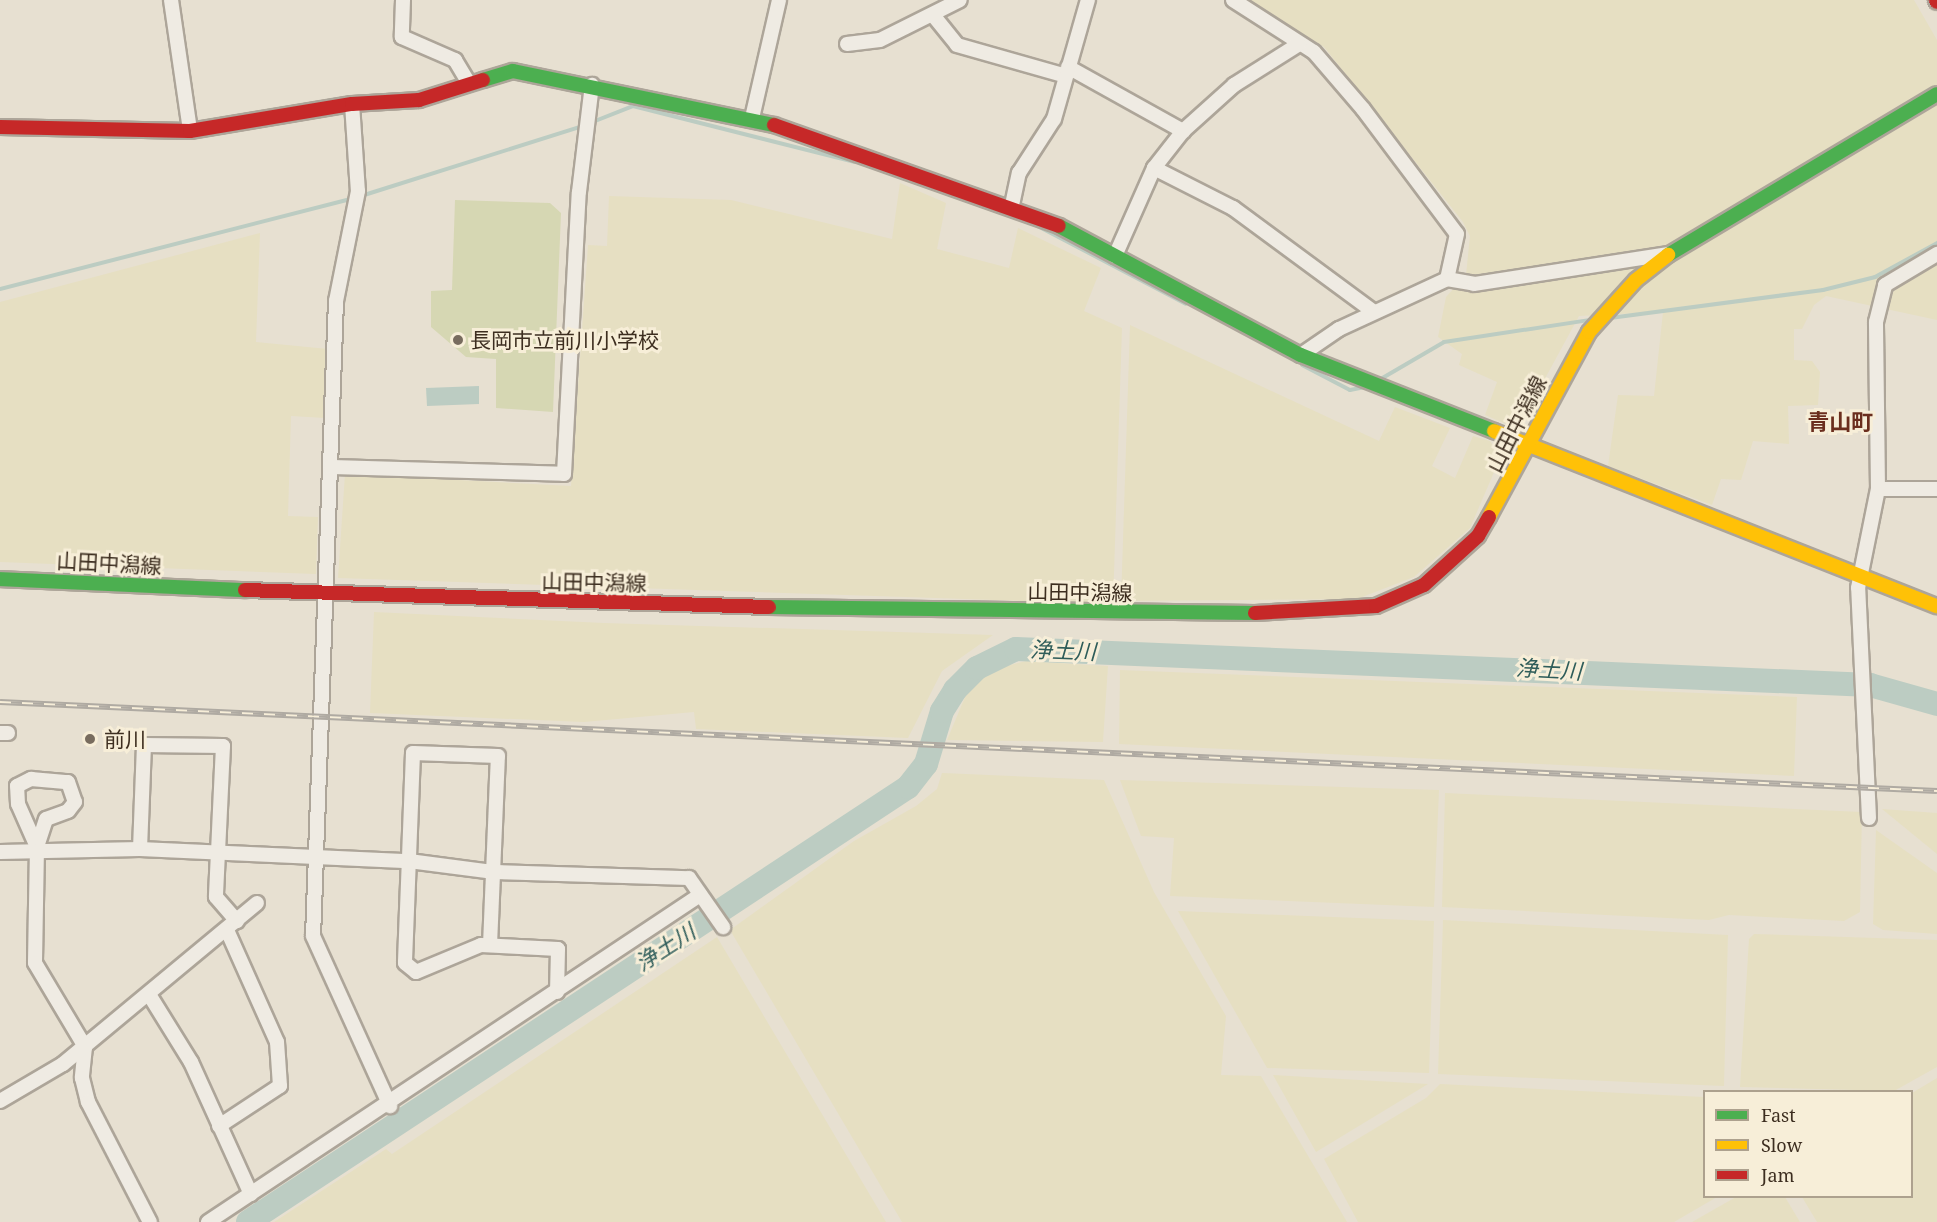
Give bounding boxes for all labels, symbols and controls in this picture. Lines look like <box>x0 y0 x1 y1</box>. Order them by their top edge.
place label: 長岡市立前川小学校 <box>470 327 659 353</box>
marker: 長岡市立前川小学校 <box>451 333 465 347</box>
street label: 山田中潟線 <box>1481 372 1551 476</box>
district label: 青山町 <box>1807 409 1873 435</box>
street label: 山田中潟線 <box>56 548 162 578</box>
street label: 山田中潟線 <box>541 568 647 596</box>
street label: 山田中潟線 <box>1027 578 1133 606</box>
water label: 浄土川 <box>1030 636 1096 664</box>
water label: 浄土川 <box>1515 654 1583 684</box>
place label: 前川 <box>104 726 146 752</box>
marker: 前川 <box>81 730 99 748</box>
water label: 浄土川 <box>630 918 700 976</box>
legend <box>1703 1090 1913 1198</box>
text: Fast <box>1761 1103 1796 1127</box>
text: Slow <box>1761 1133 1802 1157</box>
text: Jam <box>1761 1163 1795 1187</box>

